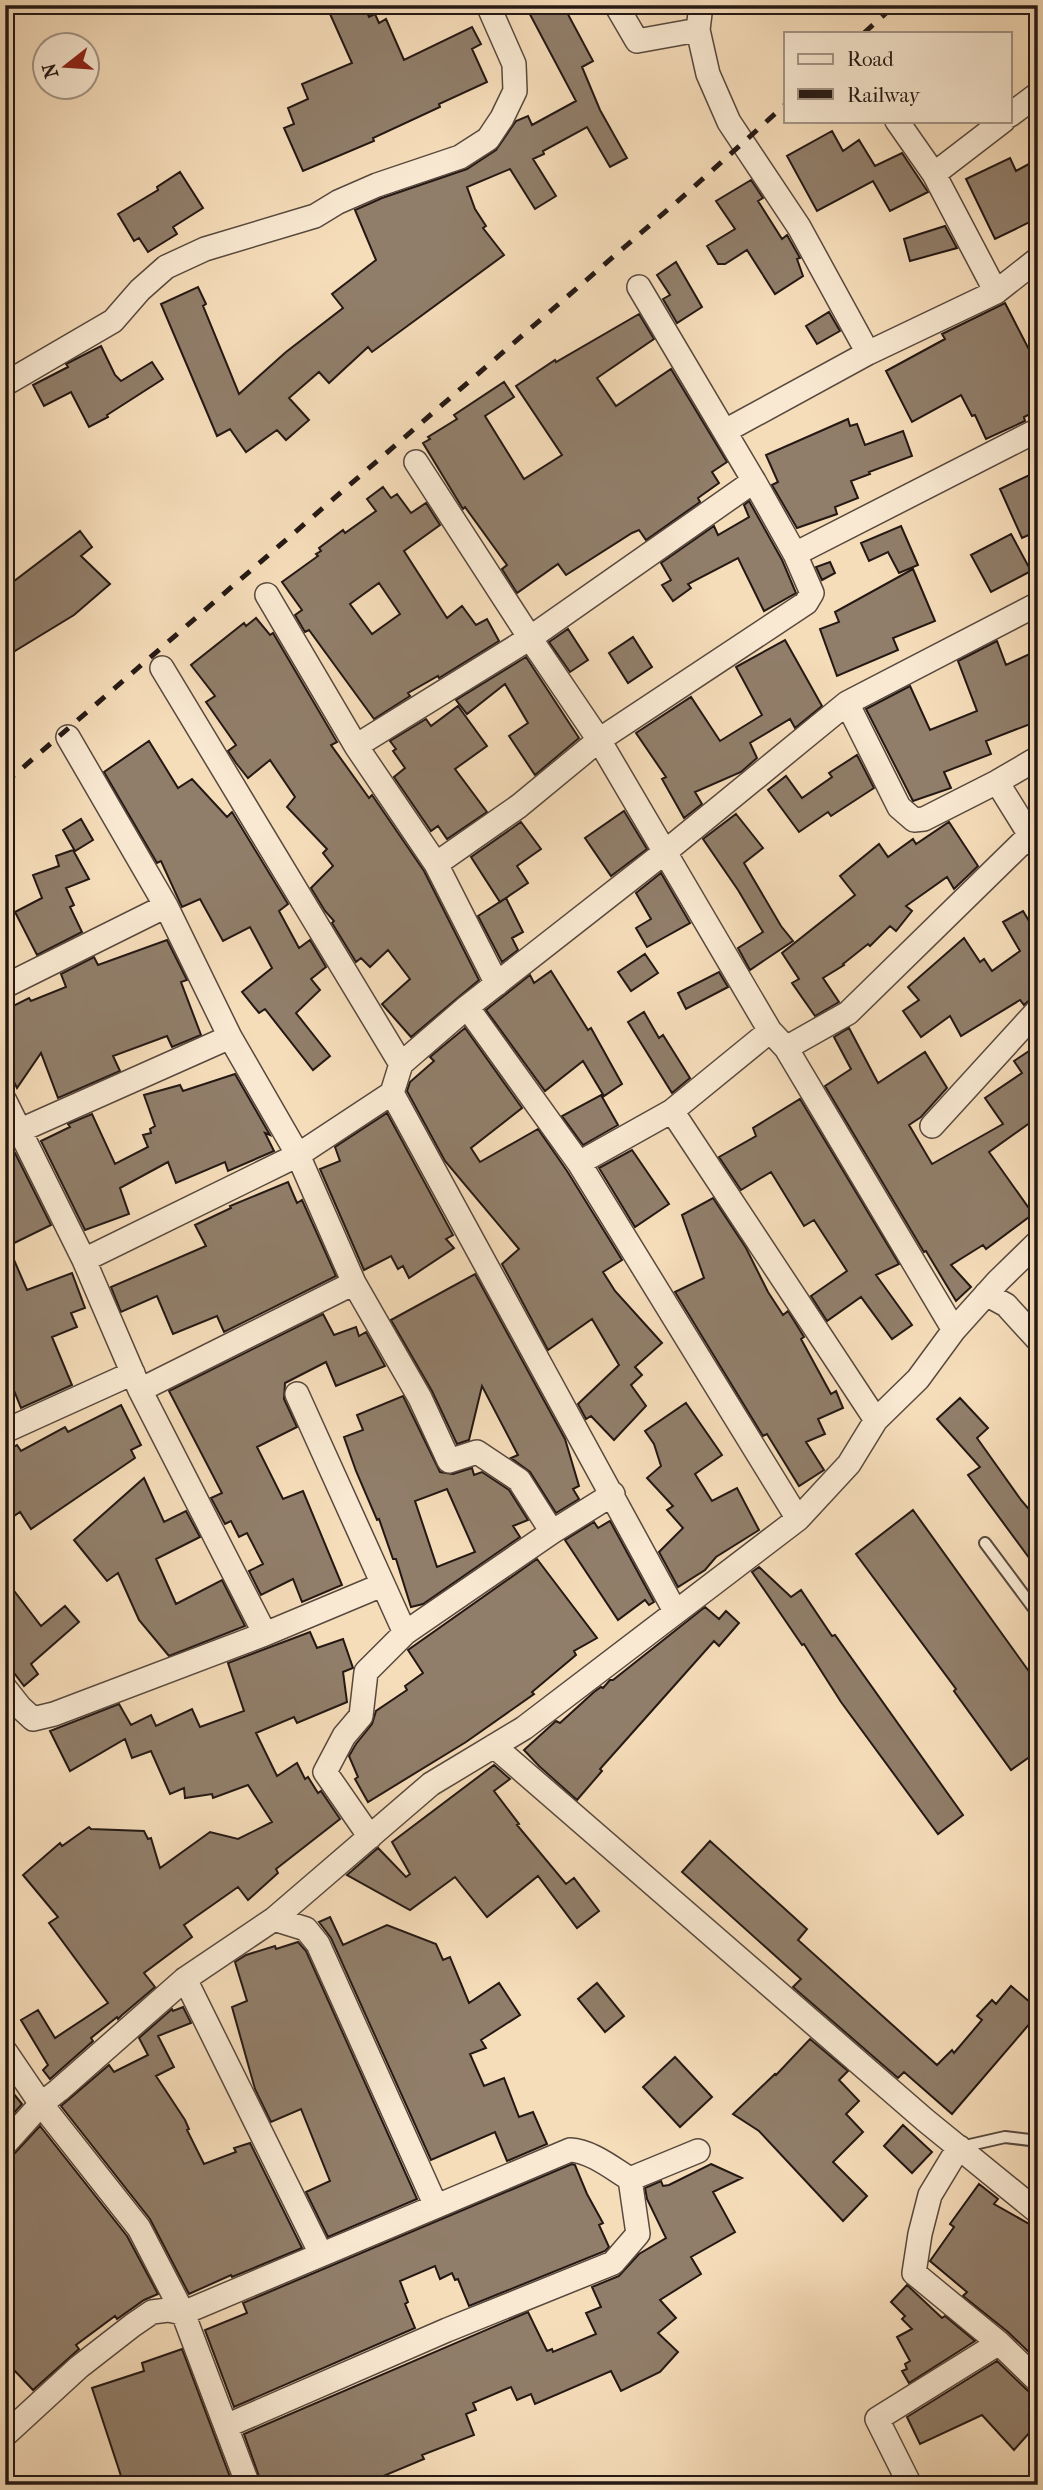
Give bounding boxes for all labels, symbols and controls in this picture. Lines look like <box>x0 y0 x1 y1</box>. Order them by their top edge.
north arrow <box>32 32 102 102</box>
legend <box>784 32 1012 122</box>
text: Road <box>847 47 894 71</box>
text: N <box>38 60 63 81</box>
text: Railway <box>847 83 921 107</box>

